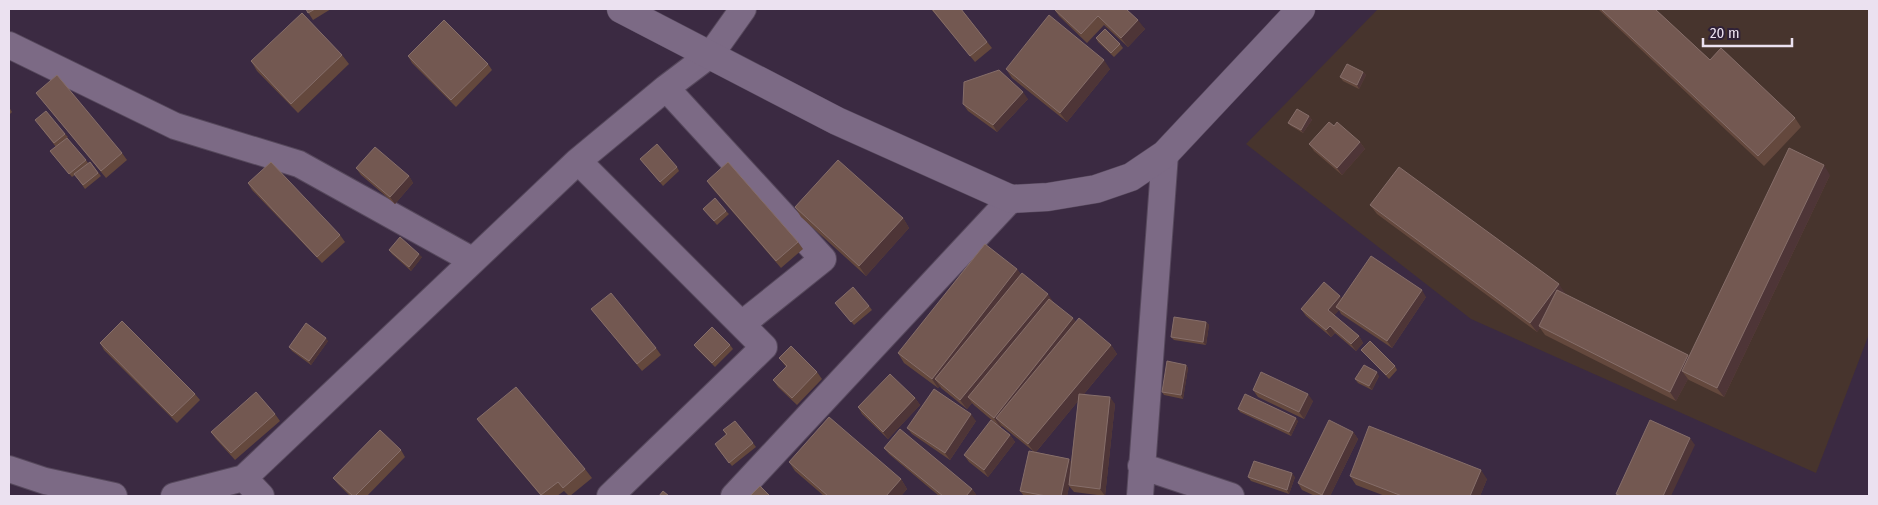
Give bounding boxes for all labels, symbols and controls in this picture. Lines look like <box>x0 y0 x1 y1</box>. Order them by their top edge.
scale bar <box>1703 15 1792 47</box>
text: 20 m <box>1710 24 1740 42</box>

